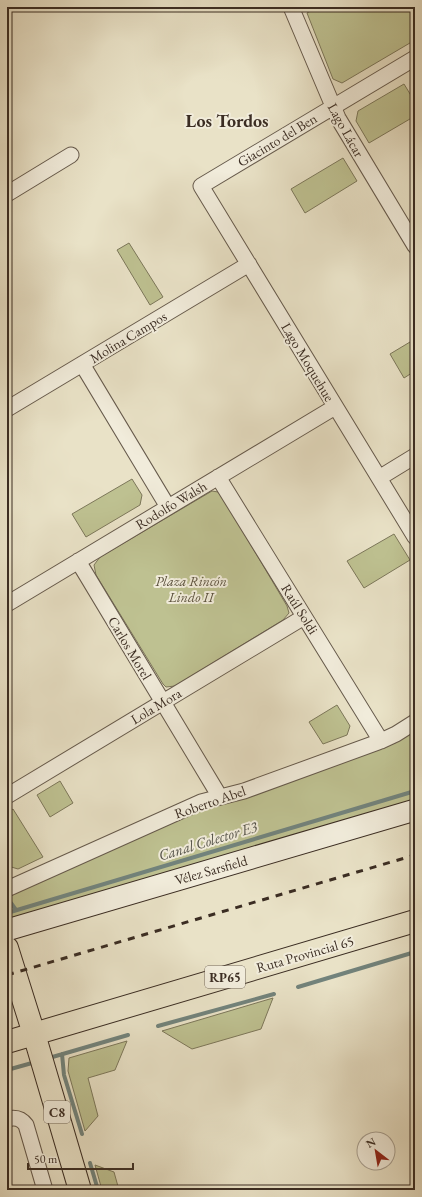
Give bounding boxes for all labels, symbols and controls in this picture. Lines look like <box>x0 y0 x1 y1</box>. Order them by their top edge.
street label: Lago Lácar <box>324 100 368 160</box>
district label: Los Tordos <box>186 109 268 132</box>
street label: Giacinto del Ben <box>234 109 321 171</box>
street label: Molina Campos <box>86 307 170 367</box>
street label: Lago Moquehue <box>277 319 339 405</box>
street label: Rodolfo Walsh <box>132 477 210 533</box>
park label: Plaza Rincón Lindo II <box>155 572 227 606</box>
street label: Raúl Soldi <box>277 580 323 638</box>
street label: Carlos Morel <box>104 613 156 683</box>
street label: Lola Mora <box>127 684 185 728</box>
street label: Roberto Abel <box>172 781 249 823</box>
water label: Canal Colector E3 <box>156 816 260 865</box>
street label: Vélez Sarsfield <box>173 851 250 889</box>
street label: Ruta Provincial 65 <box>254 931 356 977</box>
road number: RP65 <box>205 966 245 988</box>
road number: C8 <box>44 1101 70 1123</box>
north arrow <box>356 1131 396 1171</box>
text: N <box>363 1134 378 1151</box>
scale bar <box>28 1145 133 1171</box>
text: 50 m <box>34 1151 58 1167</box>

